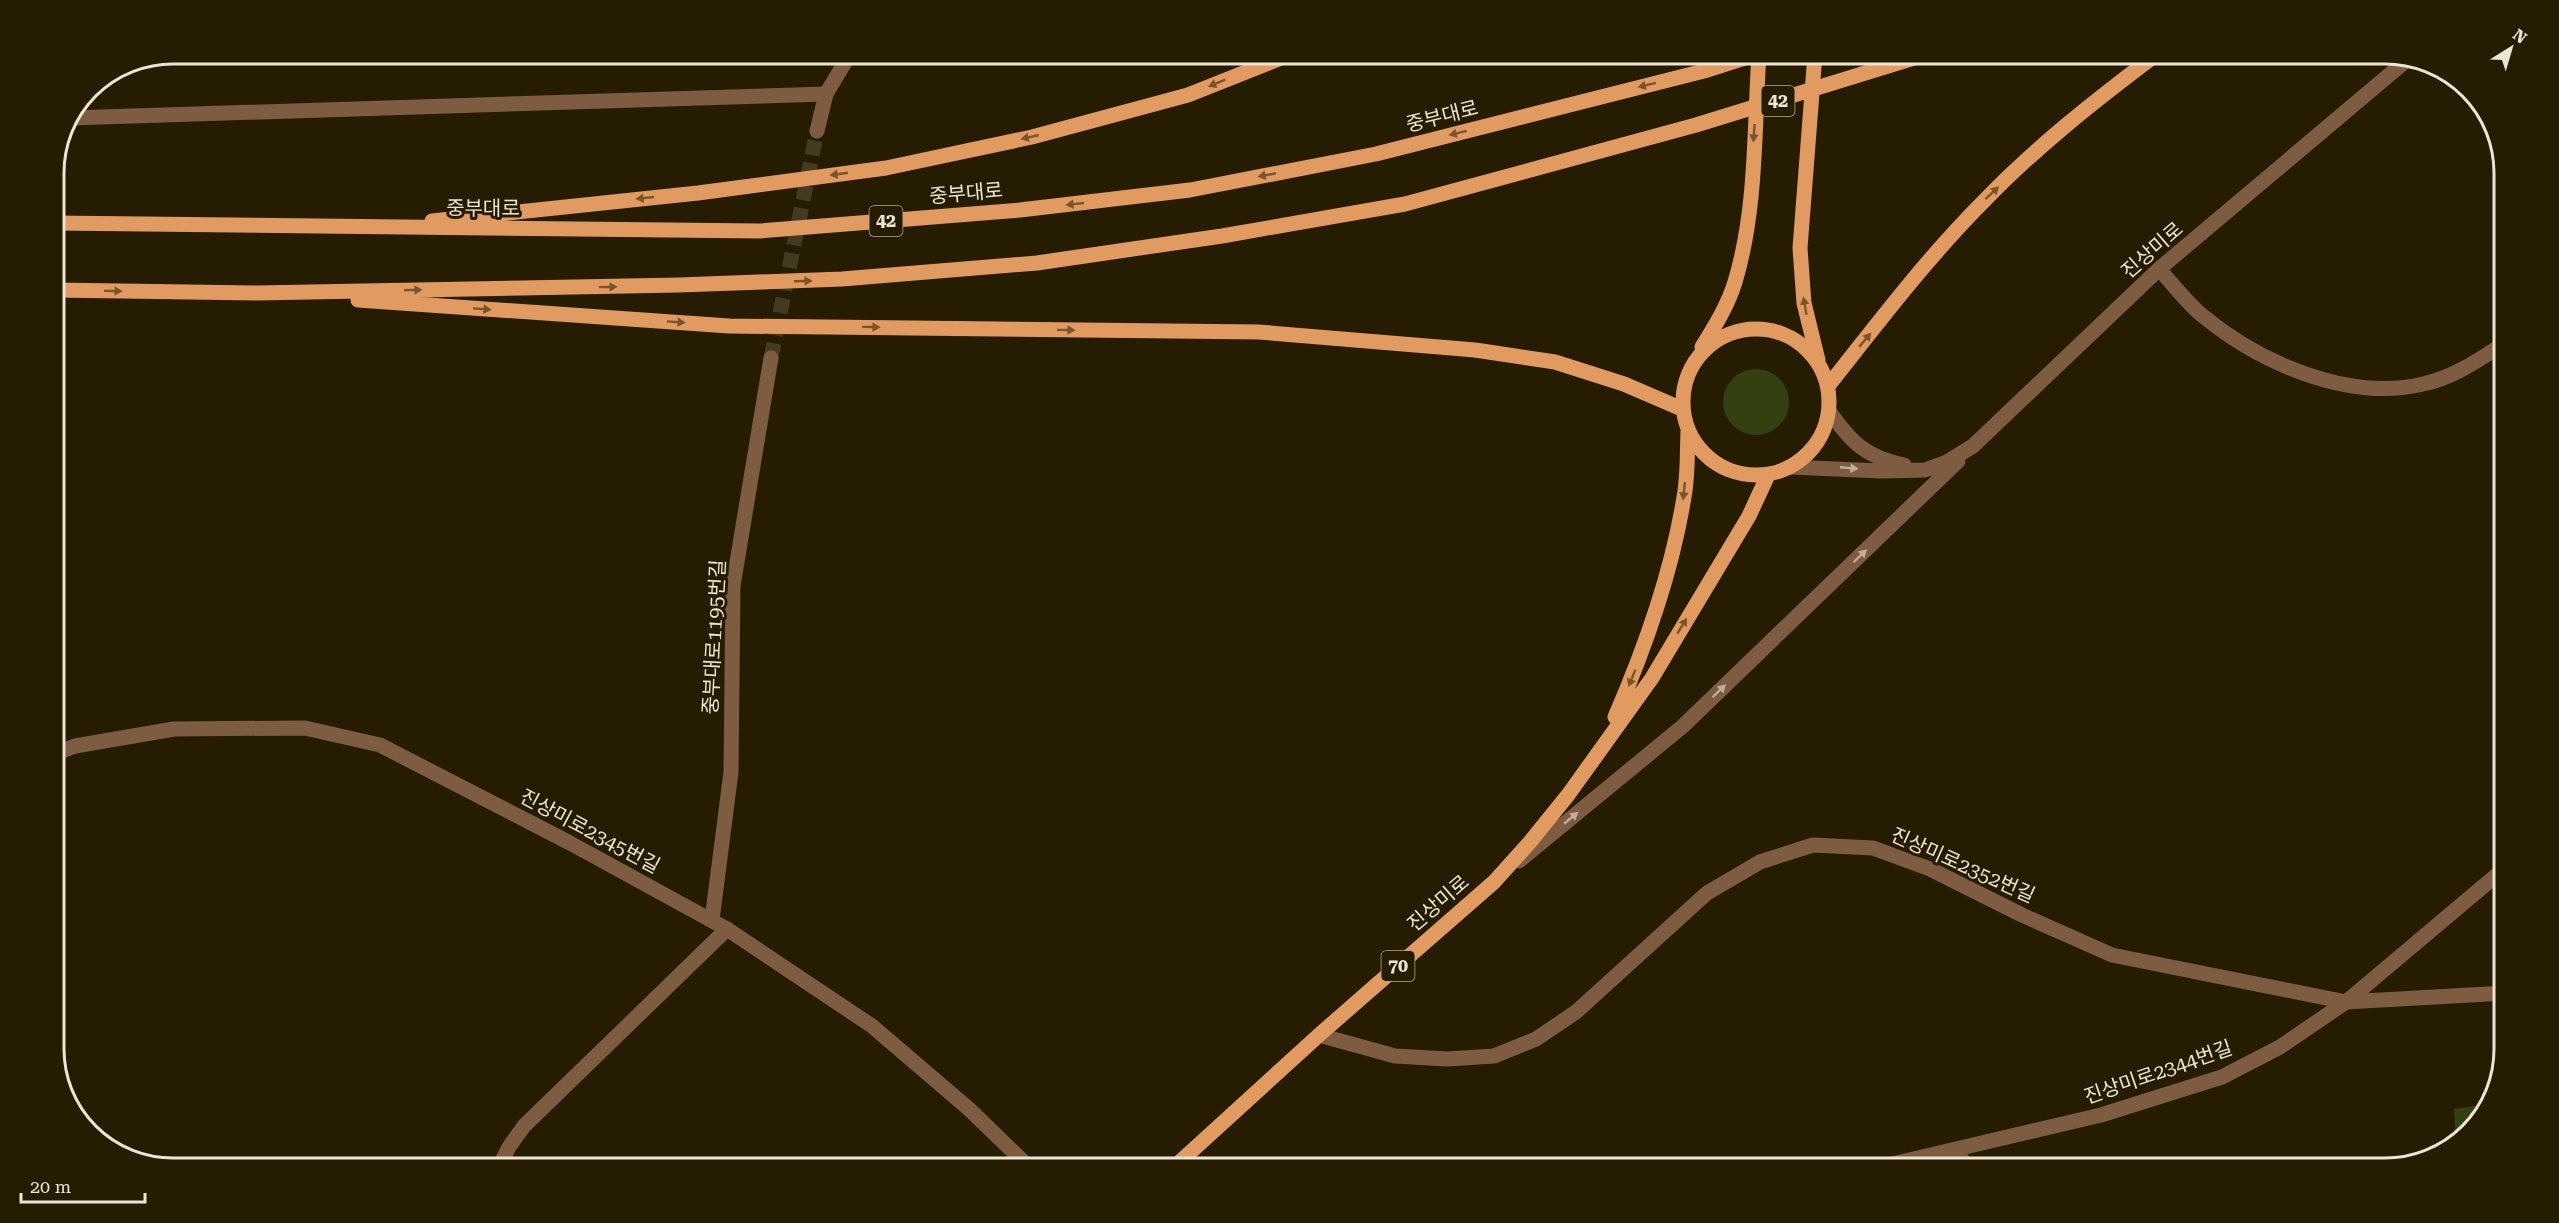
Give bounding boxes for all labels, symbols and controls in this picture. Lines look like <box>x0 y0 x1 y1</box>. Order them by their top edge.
north arrow <box>2481 18 2541 78</box>
text: N <box>2509 25 2530 48</box>
one-way arrow <box>1208 79 1226 89</box>
one-way arrow <box>1638 81 1656 91</box>
road number: 42 <box>1762 86 1794 116</box>
street label: 중부대로 <box>1403 95 1481 137</box>
one-way arrow <box>1749 124 1759 143</box>
one-way arrow <box>1449 129 1467 139</box>
one-way arrow <box>1021 133 1039 143</box>
one-way arrow <box>829 169 848 178</box>
one-way arrow <box>1258 171 1277 180</box>
street label: 중부대로 <box>928 178 1004 208</box>
one-way arrow <box>1985 186 2000 200</box>
one-way arrow <box>636 193 655 203</box>
street label: 중부대로 <box>446 196 520 220</box>
one-way arrow <box>1065 199 1084 208</box>
road number: 42 <box>870 206 902 236</box>
street label: 진상미로 <box>2116 217 2188 283</box>
one-way arrow <box>793 276 812 285</box>
one-way arrow <box>598 282 617 292</box>
one-way arrow <box>103 286 122 296</box>
one-way arrow <box>403 286 422 295</box>
one-way arrow <box>1801 296 1810 315</box>
one-way arrow <box>472 304 491 313</box>
one-way arrow <box>667 317 686 327</box>
one-way arrow <box>862 322 881 332</box>
one-way arrow <box>1057 325 1076 335</box>
one-way arrow <box>1858 333 1871 348</box>
one-way arrow <box>1839 464 1858 473</box>
one-way arrow <box>1679 481 1689 500</box>
one-way arrow <box>1852 549 1867 563</box>
street label: 중부대로1195번길 <box>698 559 730 715</box>
one-way arrow <box>1677 618 1688 634</box>
one-way arrow <box>1627 669 1636 687</box>
one-way arrow <box>1712 684 1727 698</box>
street label: 진상미로2345번길 <box>516 784 664 878</box>
one-way arrow <box>1564 812 1579 825</box>
street label: 진상미로2352번길 <box>1887 822 2039 908</box>
street label: 진상미로 <box>1402 870 1474 936</box>
road number: 70 <box>1382 951 1414 981</box>
street label: 진상미로2344번길 <box>2081 1035 2235 1109</box>
scale bar <box>21 1166 146 1204</box>
text: 20 m <box>30 1176 71 1197</box>

